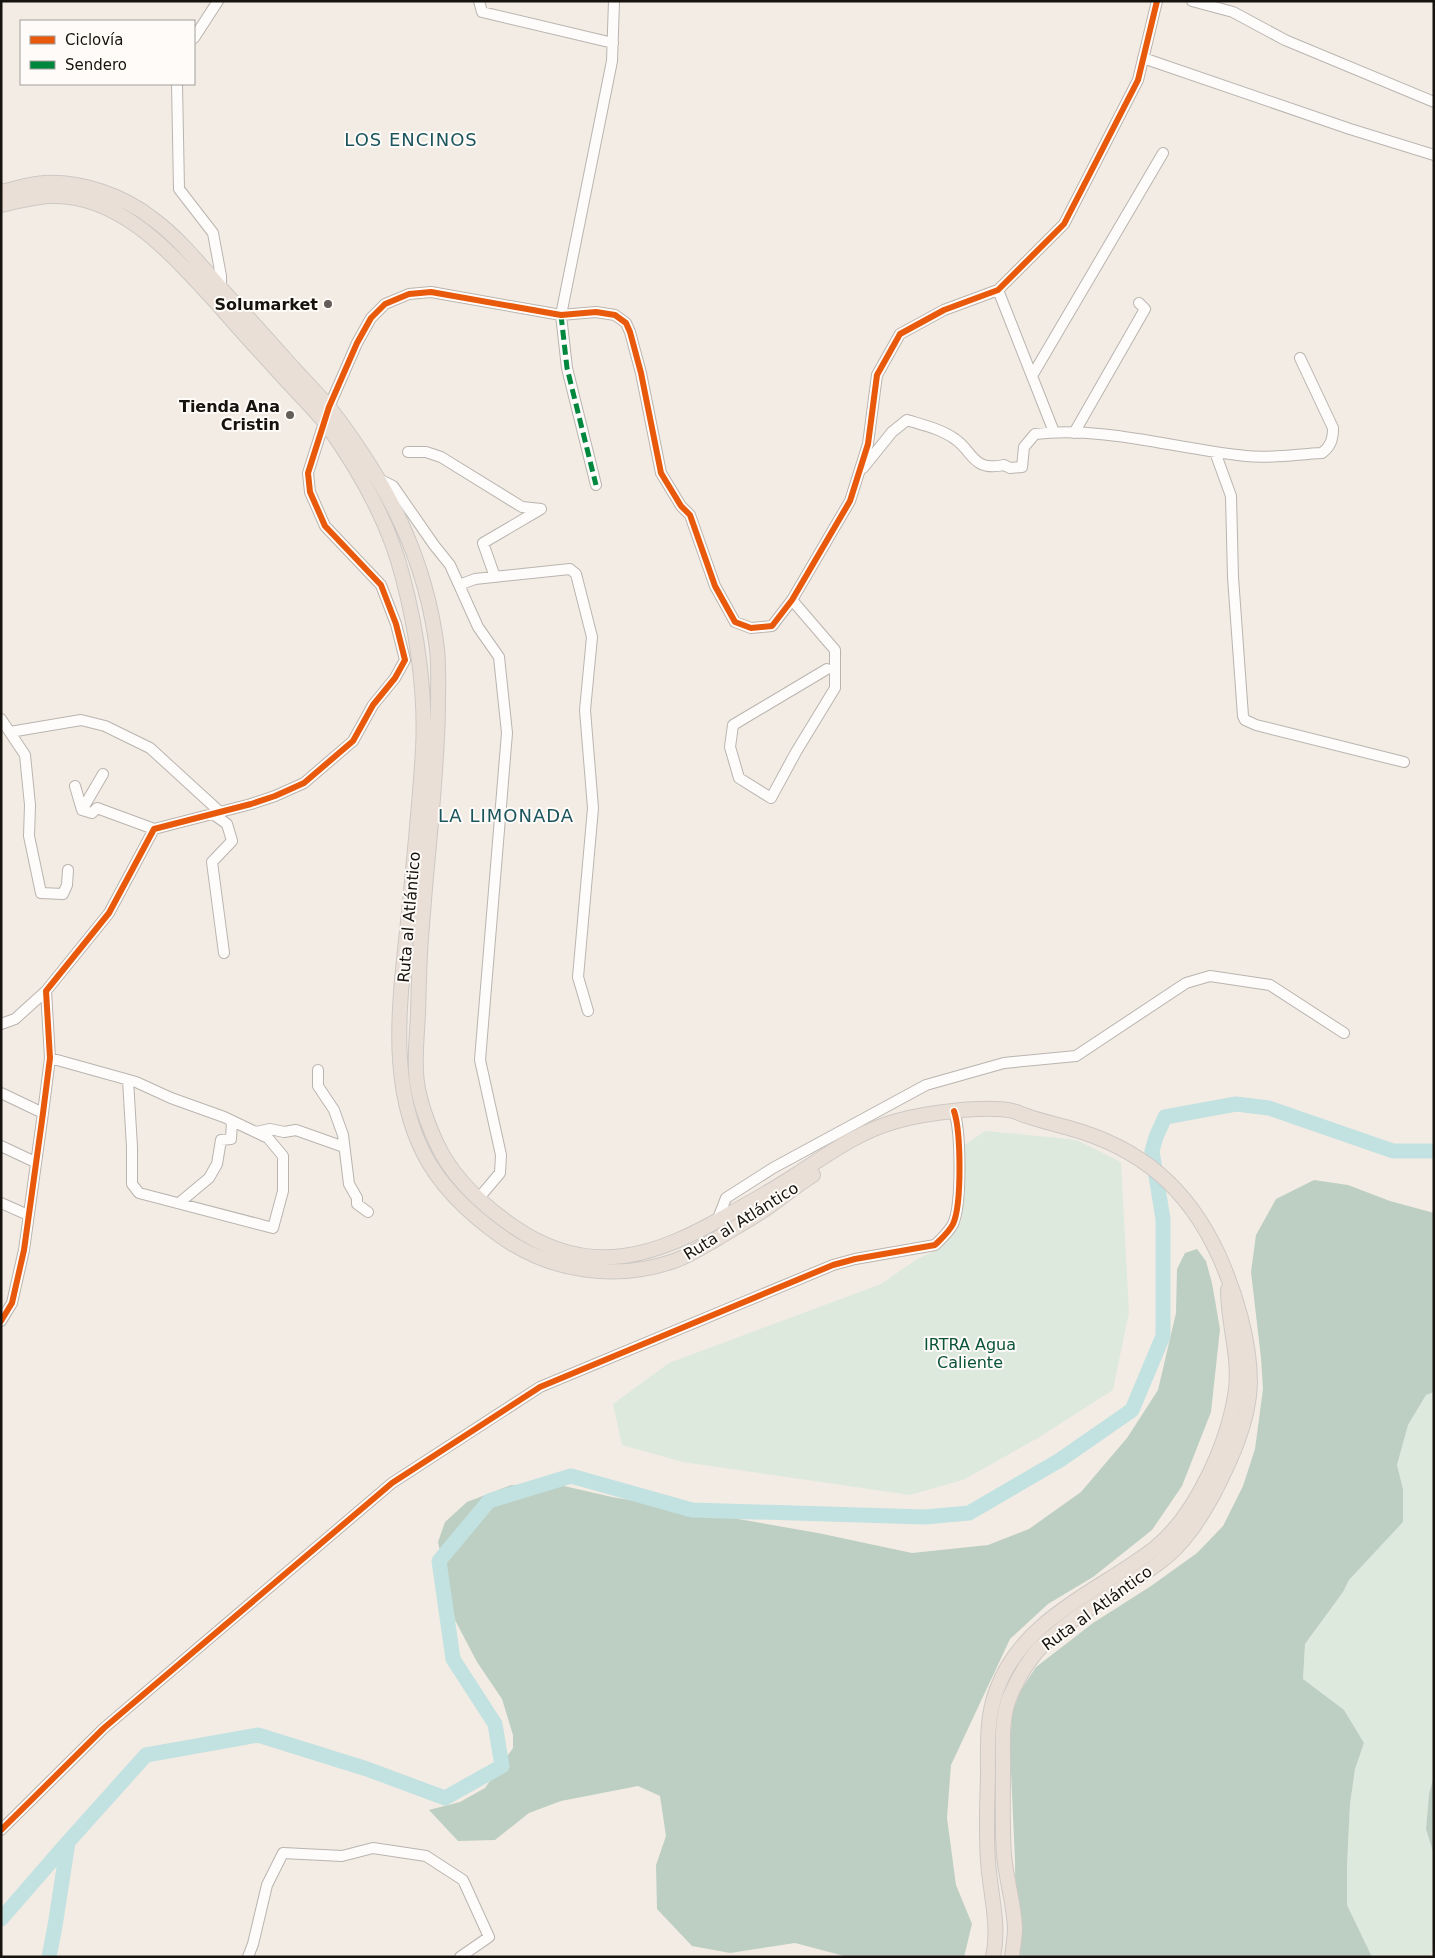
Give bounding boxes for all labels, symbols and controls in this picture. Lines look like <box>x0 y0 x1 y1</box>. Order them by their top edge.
legend <box>20 20 195 85</box>
text: Ciclovía <box>65 31 123 49</box>
text: Sendero <box>65 56 127 74</box>
district label: LOS ENCINOS <box>344 129 478 150</box>
place label: Solumarket <box>215 295 318 314</box>
marker: Solumarket <box>322 298 334 310</box>
place label: Tienda Ana Cristin <box>179 397 280 434</box>
marker: Tienda Ana Cristin <box>284 409 296 421</box>
district label: LA LIMONADA <box>438 805 574 826</box>
street label: Ruta al Atlántico <box>394 851 424 983</box>
street label: Ruta al Atlántico <box>680 1178 802 1264</box>
park label: IRTRA Agua Caliente <box>924 1335 1016 1372</box>
street label: Ruta al Atlántico <box>1038 1562 1156 1654</box>

